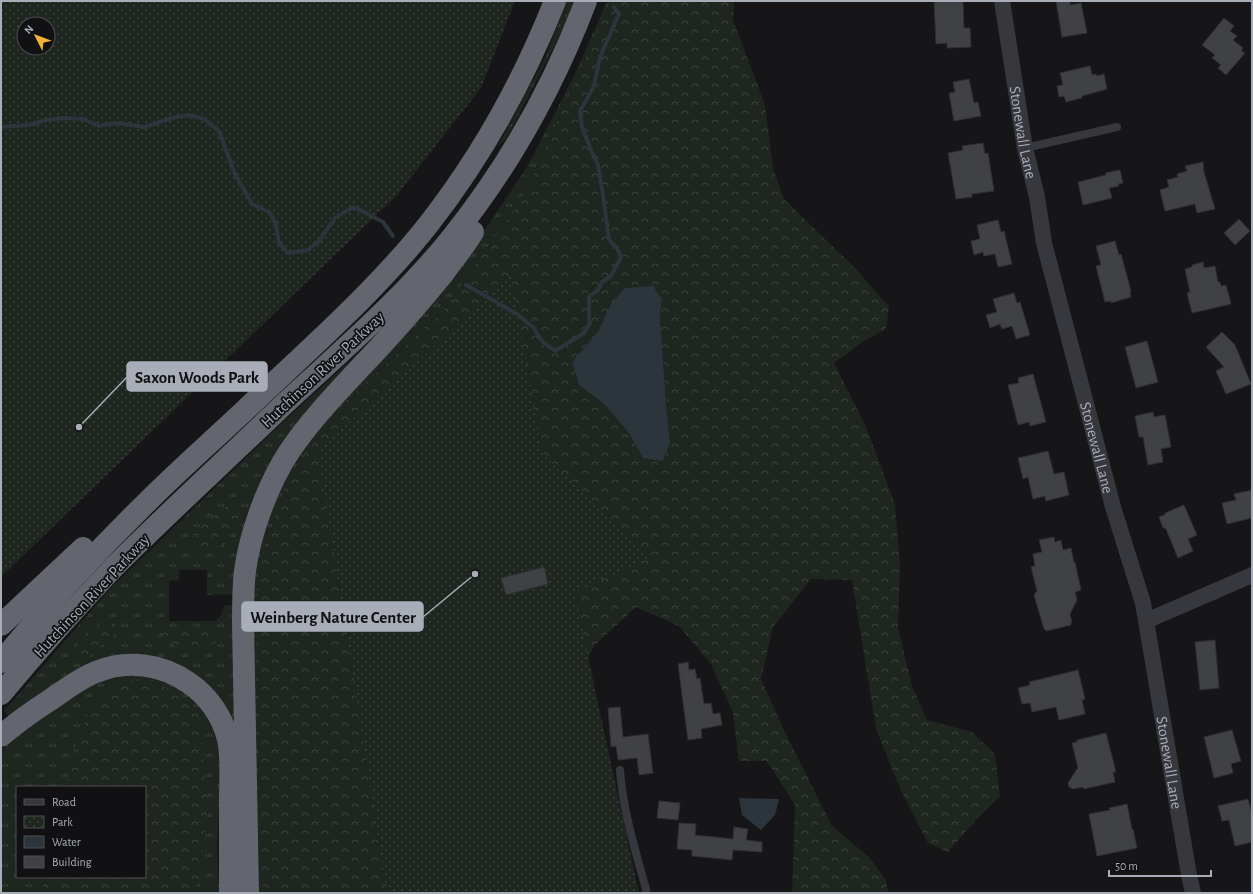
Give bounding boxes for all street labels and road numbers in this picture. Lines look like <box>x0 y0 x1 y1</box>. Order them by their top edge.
street label: Stonewall Lane <box>1006 85 1039 180</box>
street label: Hutchinson River Parkway <box>258 309 388 431</box>
street label: Stonewall Lane <box>1077 400 1116 495</box>
street label: Hutchinson River Parkway <box>31 531 154 661</box>
street label: Stonewall Lane <box>1153 715 1185 810</box>

